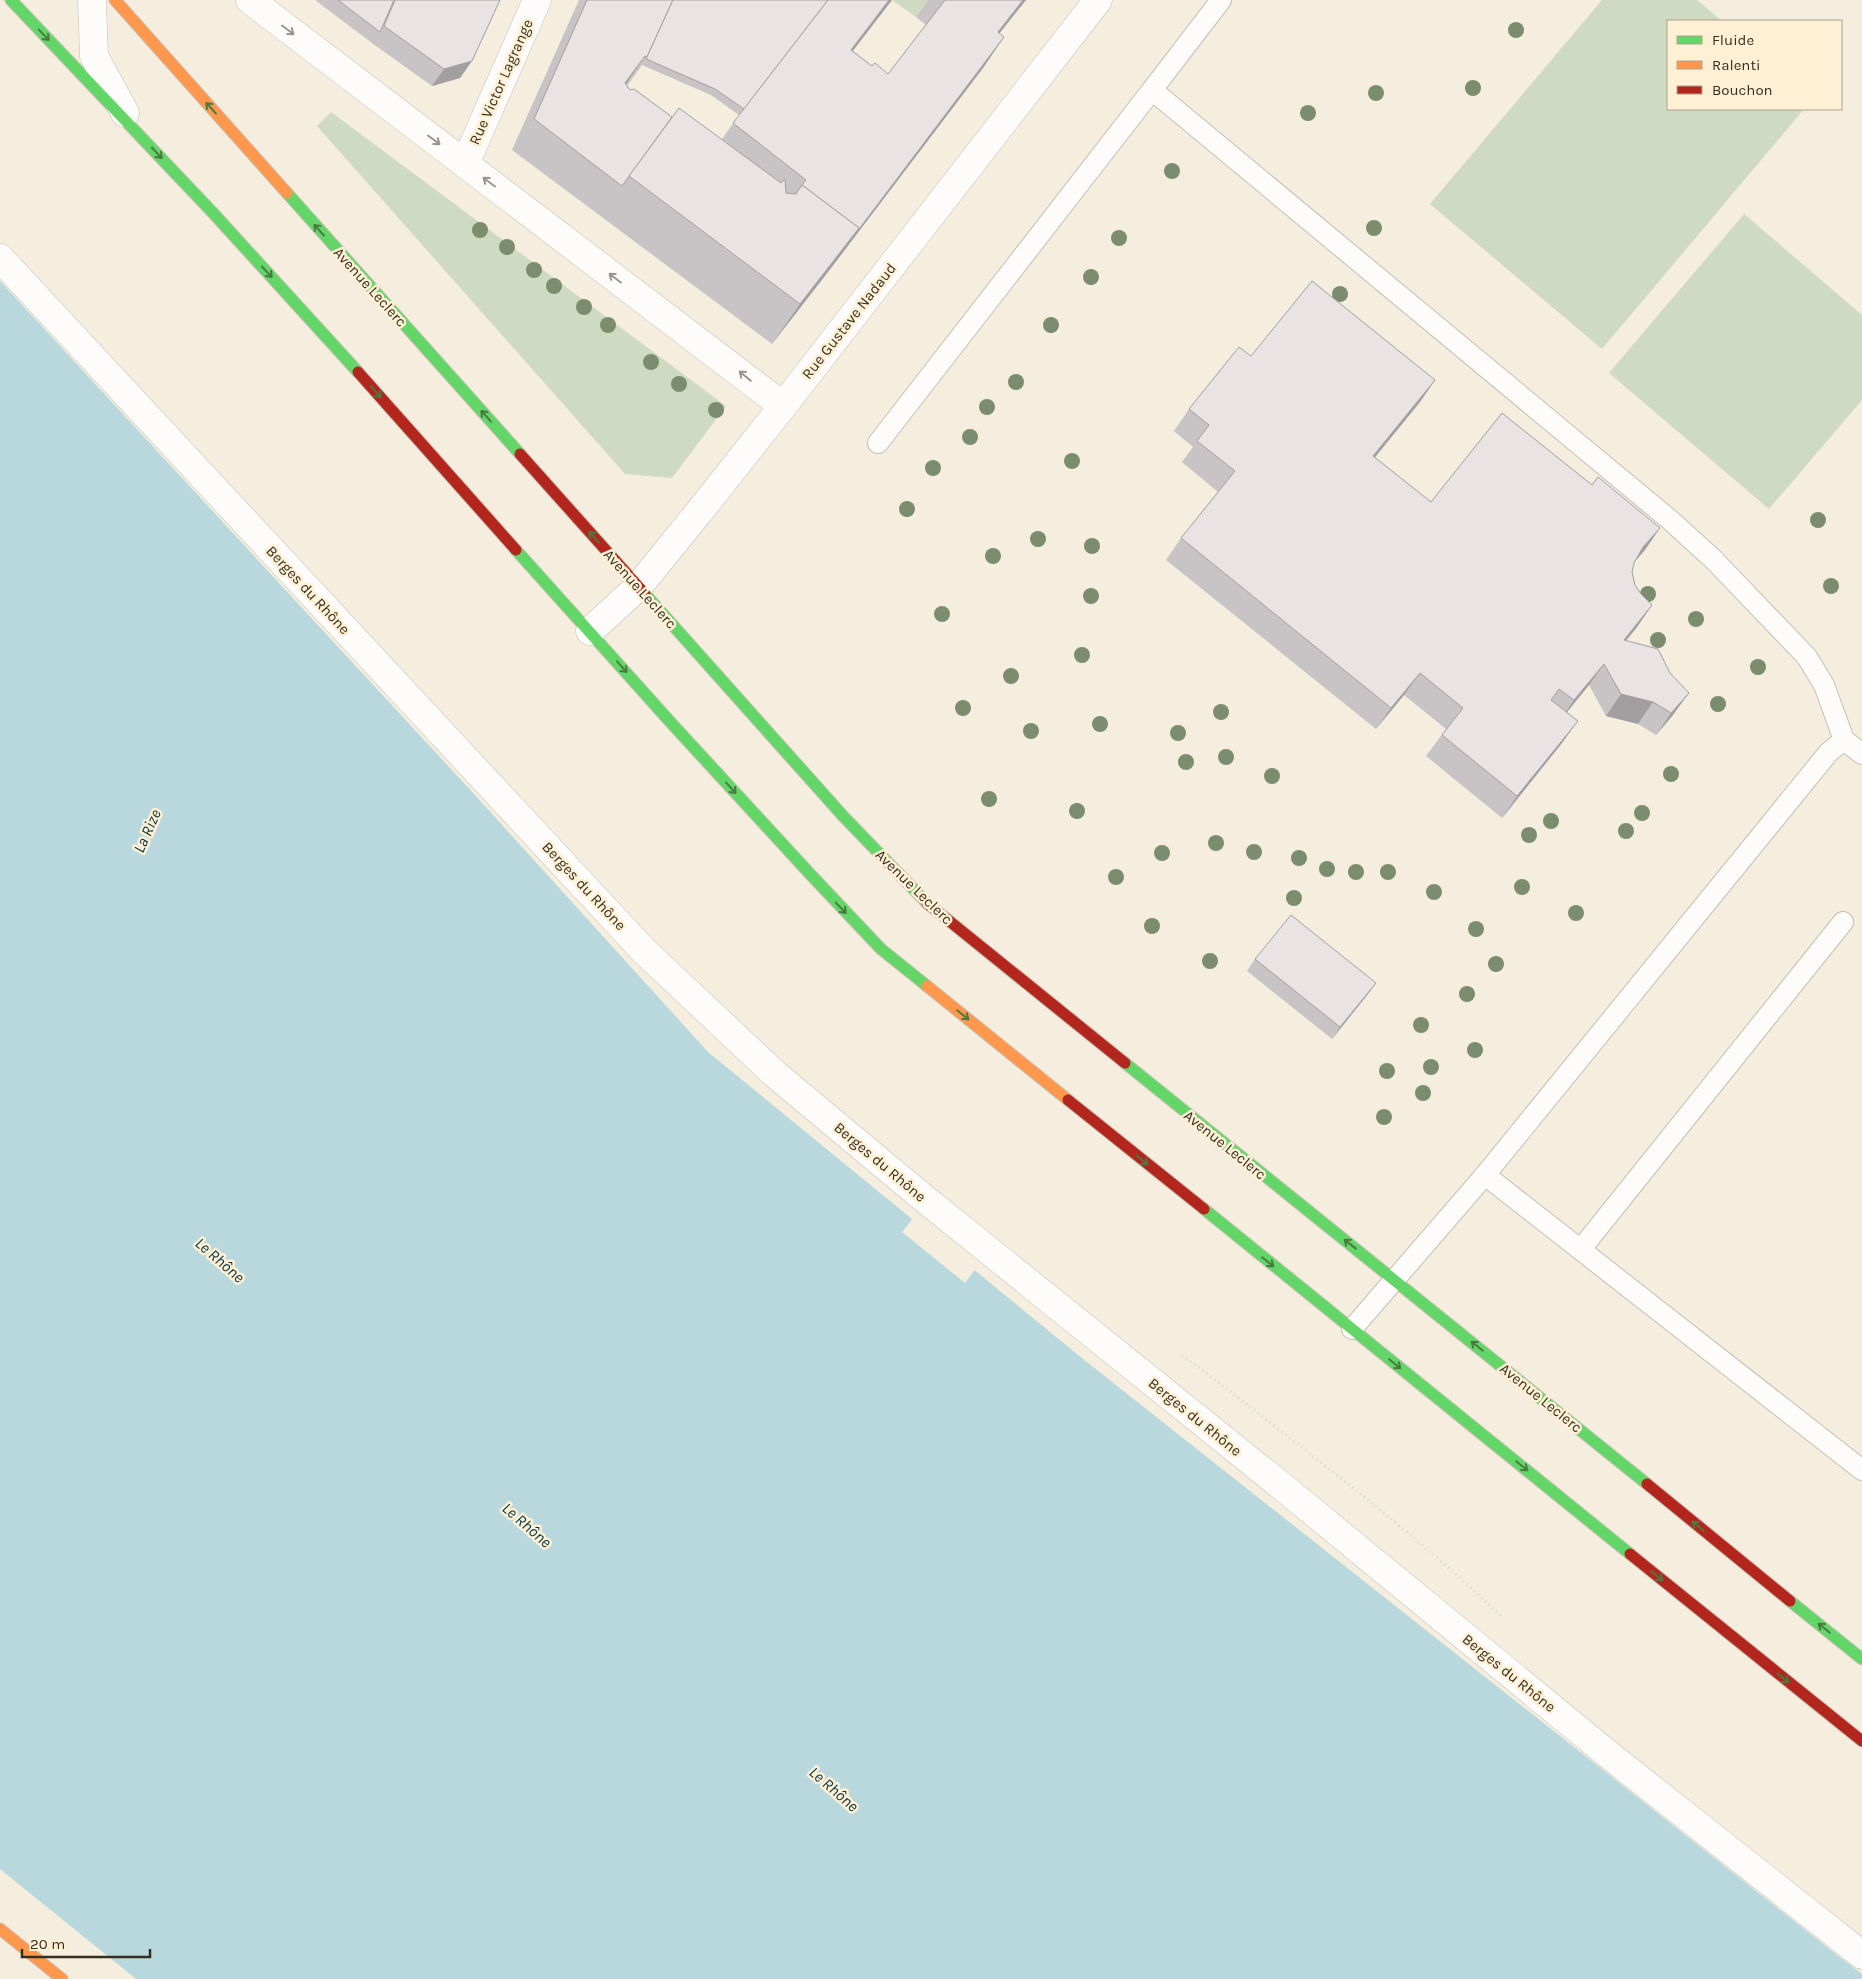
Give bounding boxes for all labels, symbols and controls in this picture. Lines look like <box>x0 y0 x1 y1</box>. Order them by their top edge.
street label: Rue Victor Lagrange <box>465 16 537 148</box>
legend <box>1667 20 1842 110</box>
one-way arrow <box>281 24 294 35</box>
one-way arrow <box>38 29 51 41</box>
text: Fluide <box>1712 31 1754 49</box>
text: Ralenti <box>1712 56 1761 74</box>
text: Bouchon <box>1712 81 1773 99</box>
one-way arrow <box>206 102 217 115</box>
one-way arrow <box>427 135 440 146</box>
one-way arrow <box>151 146 163 159</box>
one-way arrow <box>483 176 496 187</box>
one-way arrow <box>313 223 325 236</box>
street label: Avenue Leclerc <box>330 244 410 330</box>
street label: Rue Gustave Nadaud <box>798 259 900 383</box>
one-way arrow <box>261 266 273 279</box>
one-way arrow <box>609 272 622 283</box>
one-way arrow <box>739 370 752 381</box>
one-way arrow <box>370 386 382 399</box>
one-way arrow <box>480 410 491 423</box>
one-way arrow <box>588 531 600 544</box>
street label: Berges du Rhône <box>262 542 354 638</box>
street label: Avenue Leclerc <box>600 546 680 632</box>
one-way arrow <box>616 661 628 674</box>
one-way arrow <box>725 782 737 795</box>
water label: La Rize <box>129 806 165 856</box>
street label: Berges du Rhône <box>538 838 630 934</box>
street label: Avenue Leclerc <box>872 846 956 928</box>
one-way arrow <box>835 901 847 914</box>
one-way arrow <box>956 1009 969 1020</box>
street label: Avenue Leclerc <box>1180 1106 1270 1184</box>
street label: Berges du Rhône <box>830 1118 930 1206</box>
one-way arrow <box>1135 1155 1148 1166</box>
water label: Le Rhône <box>191 1233 249 1287</box>
one-way arrow <box>1344 1239 1357 1250</box>
one-way arrow <box>1262 1257 1275 1268</box>
one-way arrow <box>1471 1341 1484 1352</box>
one-way arrow <box>1388 1359 1401 1370</box>
street label: Avenue Leclerc <box>1496 1359 1586 1437</box>
street label: Berges du Rhône <box>1145 1374 1245 1460</box>
one-way arrow <box>1515 1460 1528 1472</box>
water label: Le Rhône <box>498 1498 556 1552</box>
one-way arrow <box>1692 1520 1705 1531</box>
one-way arrow <box>1650 1570 1663 1581</box>
one-way arrow <box>1818 1623 1831 1634</box>
street label: Berges du Rhône <box>1459 1630 1559 1716</box>
one-way arrow <box>1776 1672 1789 1683</box>
water label: Le Rhône <box>805 1762 863 1816</box>
scale bar <box>22 1926 150 1958</box>
text: 20 m <box>30 1935 65 1953</box>

